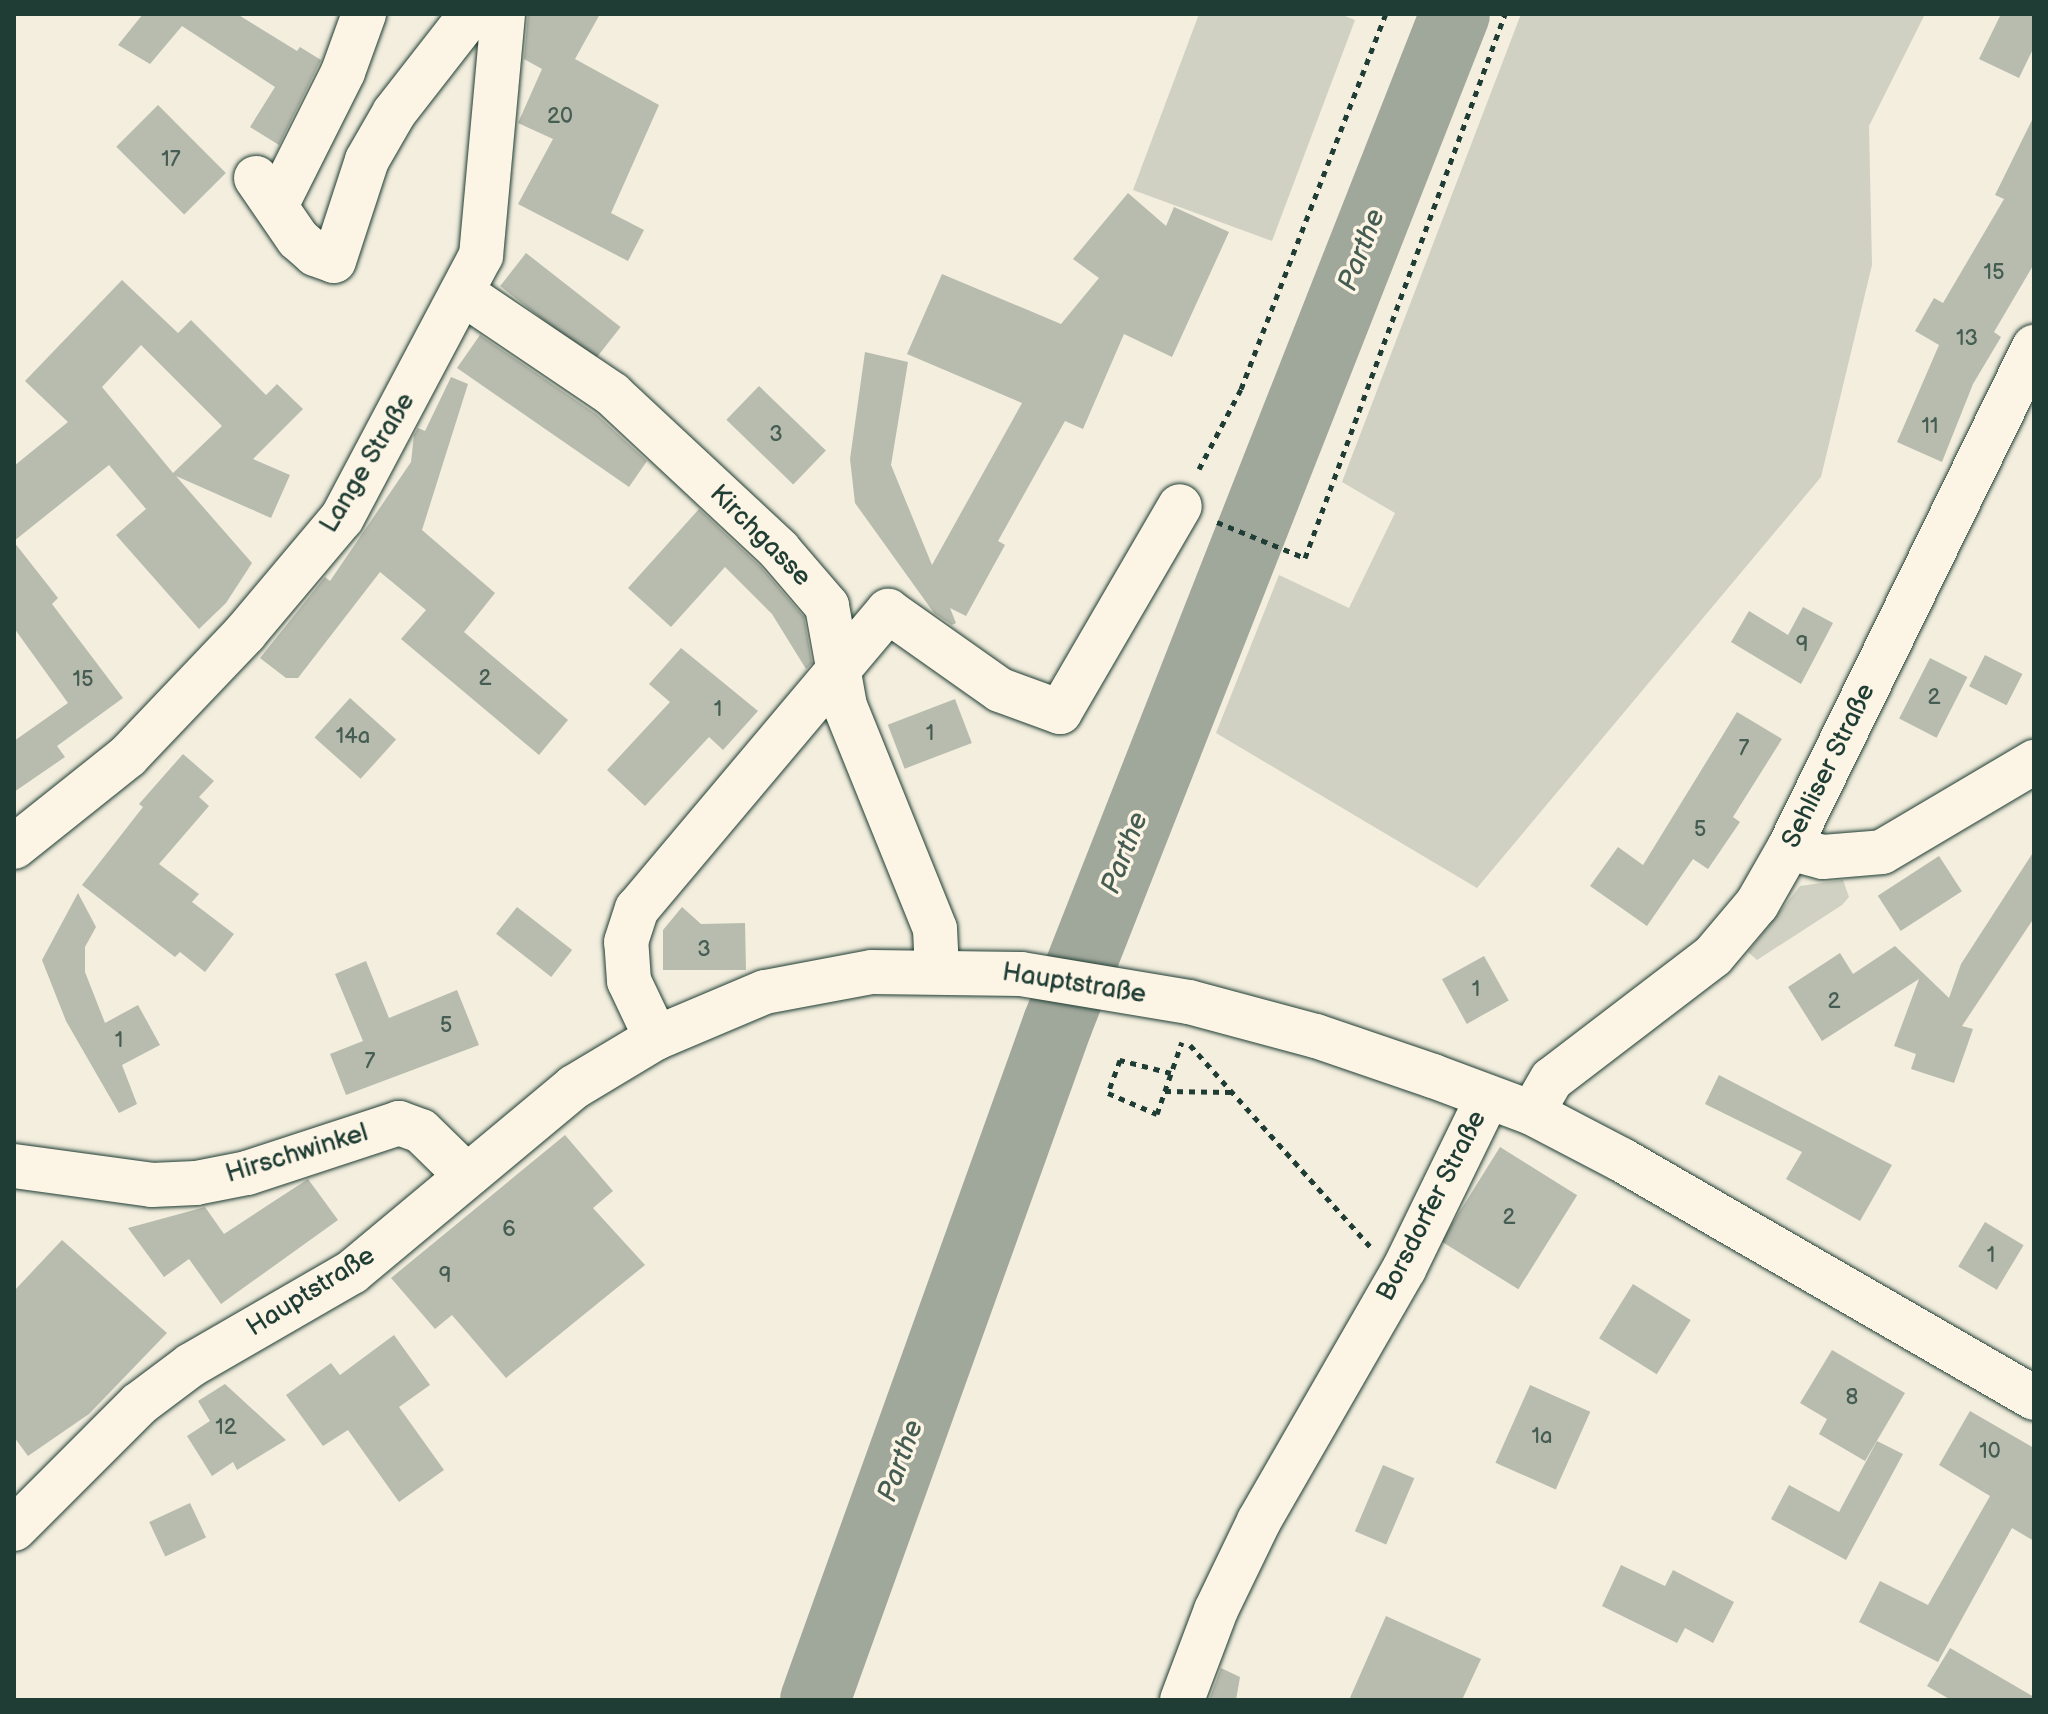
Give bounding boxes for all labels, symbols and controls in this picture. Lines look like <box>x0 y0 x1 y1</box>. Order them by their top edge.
house number: 20 <box>547 104 573 130</box>
house number: 17 <box>161 147 181 173</box>
water label: Parthe <box>1331 204 1393 296</box>
house number: 15 <box>1983 260 2005 286</box>
house number: 13 <box>1956 326 1978 352</box>
street label: Lange Straße <box>314 387 422 539</box>
house number: 11 <box>1921 414 1939 440</box>
house number: 3 <box>769 422 783 448</box>
street label: Kirchgasse <box>703 479 817 593</box>
house number: 9 <box>1796 632 1808 658</box>
house number: 2 <box>479 666 491 692</box>
house number: 15 <box>72 667 94 693</box>
street label: Sehliser Straße <box>1776 679 1882 853</box>
house number: 2 <box>1928 685 1940 711</box>
house number: 1 <box>714 697 722 723</box>
house number: 1 <box>926 721 934 747</box>
house number: 14a <box>336 724 370 750</box>
house number: 7 <box>1739 736 1749 762</box>
water label: Parthe <box>1094 807 1156 899</box>
house number: 5 <box>1694 817 1706 843</box>
house number: 3 <box>697 937 711 963</box>
street label: Hauptstraße <box>1000 957 1148 1011</box>
house number: 1 <box>1472 977 1480 1003</box>
house number: 2 <box>1828 989 1840 1015</box>
house number: 5 <box>440 1013 452 1039</box>
house number: 1 <box>115 1028 123 1054</box>
house number: 7 <box>365 1049 375 1075</box>
street label: Borsdorfer Straße <box>1370 1105 1494 1307</box>
street label: Hirschwinkel <box>222 1118 372 1190</box>
house number: 2 <box>1503 1205 1515 1231</box>
house number: 6 <box>502 1217 516 1243</box>
street label: Hauptstraße <box>241 1240 381 1344</box>
house number: 1 <box>1987 1243 1995 1269</box>
house number: 9 <box>439 1263 451 1289</box>
house number: 8 <box>1846 1385 1858 1411</box>
house number: 12 <box>215 1415 237 1441</box>
water label: Parthe <box>871 1415 931 1507</box>
house number: 1a <box>1532 1424 1552 1450</box>
house number: 10 <box>1979 1439 2001 1465</box>

